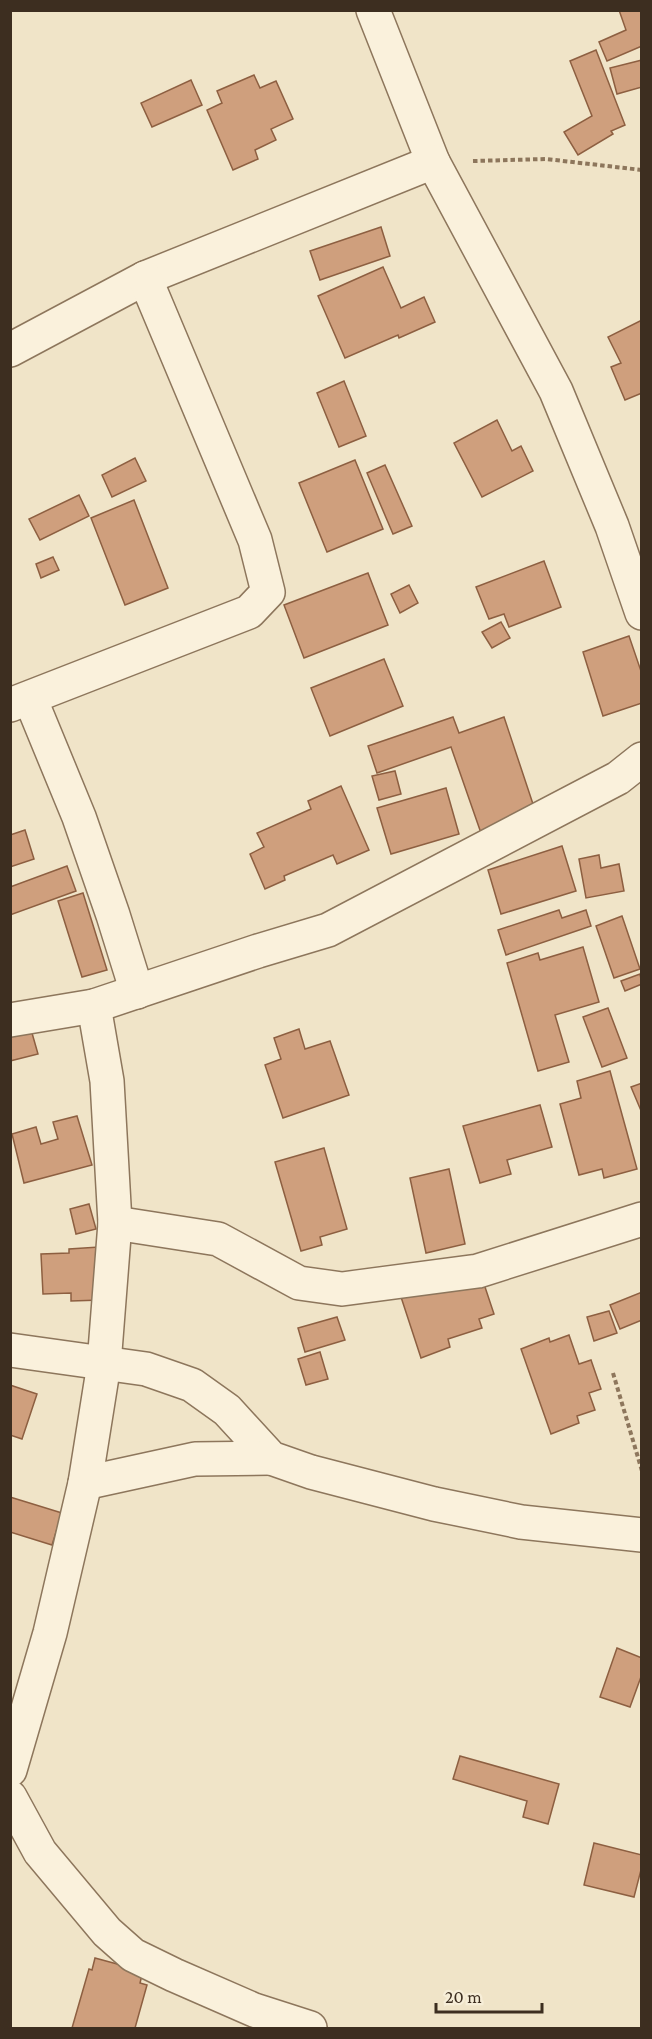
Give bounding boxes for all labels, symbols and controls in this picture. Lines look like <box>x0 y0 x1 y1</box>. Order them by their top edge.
scale bar <box>436 1976 542 2014</box>
text: 20 m <box>445 1987 482 2007</box>

